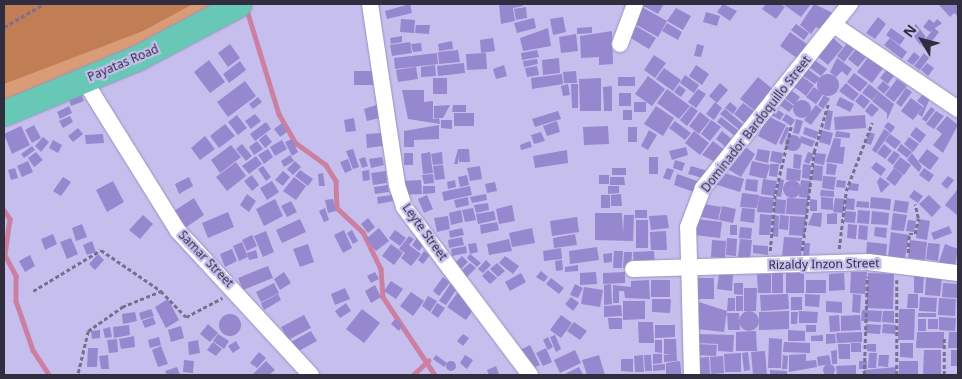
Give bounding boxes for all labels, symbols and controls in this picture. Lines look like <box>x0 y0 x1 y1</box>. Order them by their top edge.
north arrow <box>897 15 947 65</box>
text: N <box>899 20 921 41</box>
street label: Payatas Road <box>85 42 161 84</box>
street label: Dominador Bardoquillo Street <box>698 53 814 195</box>
street label: Leyte Street <box>400 201 450 263</box>
street label: Samar Street <box>176 228 236 290</box>
street label: Rizaldy Inzon Street <box>768 256 880 272</box>

